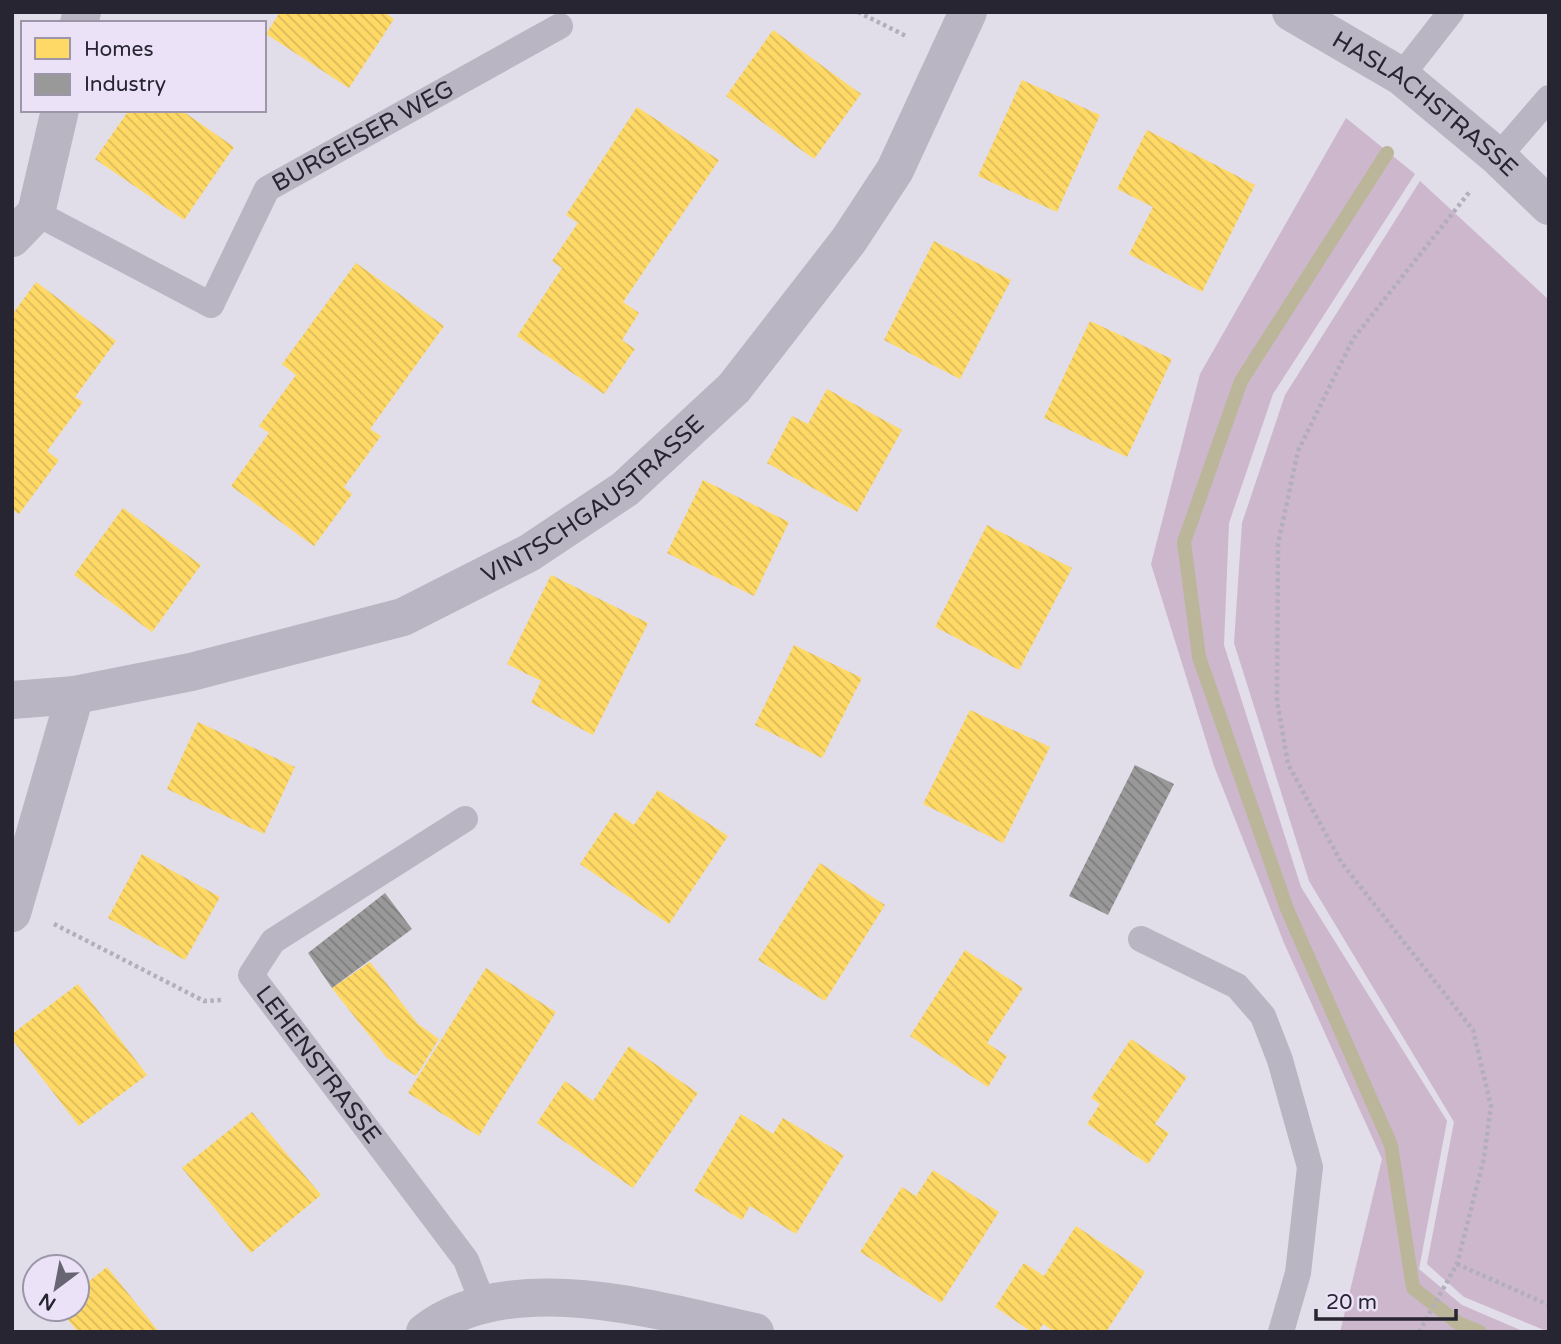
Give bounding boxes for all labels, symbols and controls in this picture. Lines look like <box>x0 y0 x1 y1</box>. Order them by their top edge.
legend <box>21 21 266 112</box>
street label: HASLACHSTRASSE <box>1327 25 1523 183</box>
text: Homes <box>84 37 154 62</box>
text: Industry <box>84 72 166 97</box>
street label: BURGEISER WEG <box>267 74 459 198</box>
street label: VINTSCHGAUSTRASSE <box>477 409 710 590</box>
street label: LEHENSTRASSE <box>249 980 387 1149</box>
north arrow <box>21 1253 91 1323</box>
scale bar <box>1316 1278 1456 1322</box>
text: N <box>35 1288 60 1315</box>
text: 20 m <box>1326 1290 1377 1315</box>

